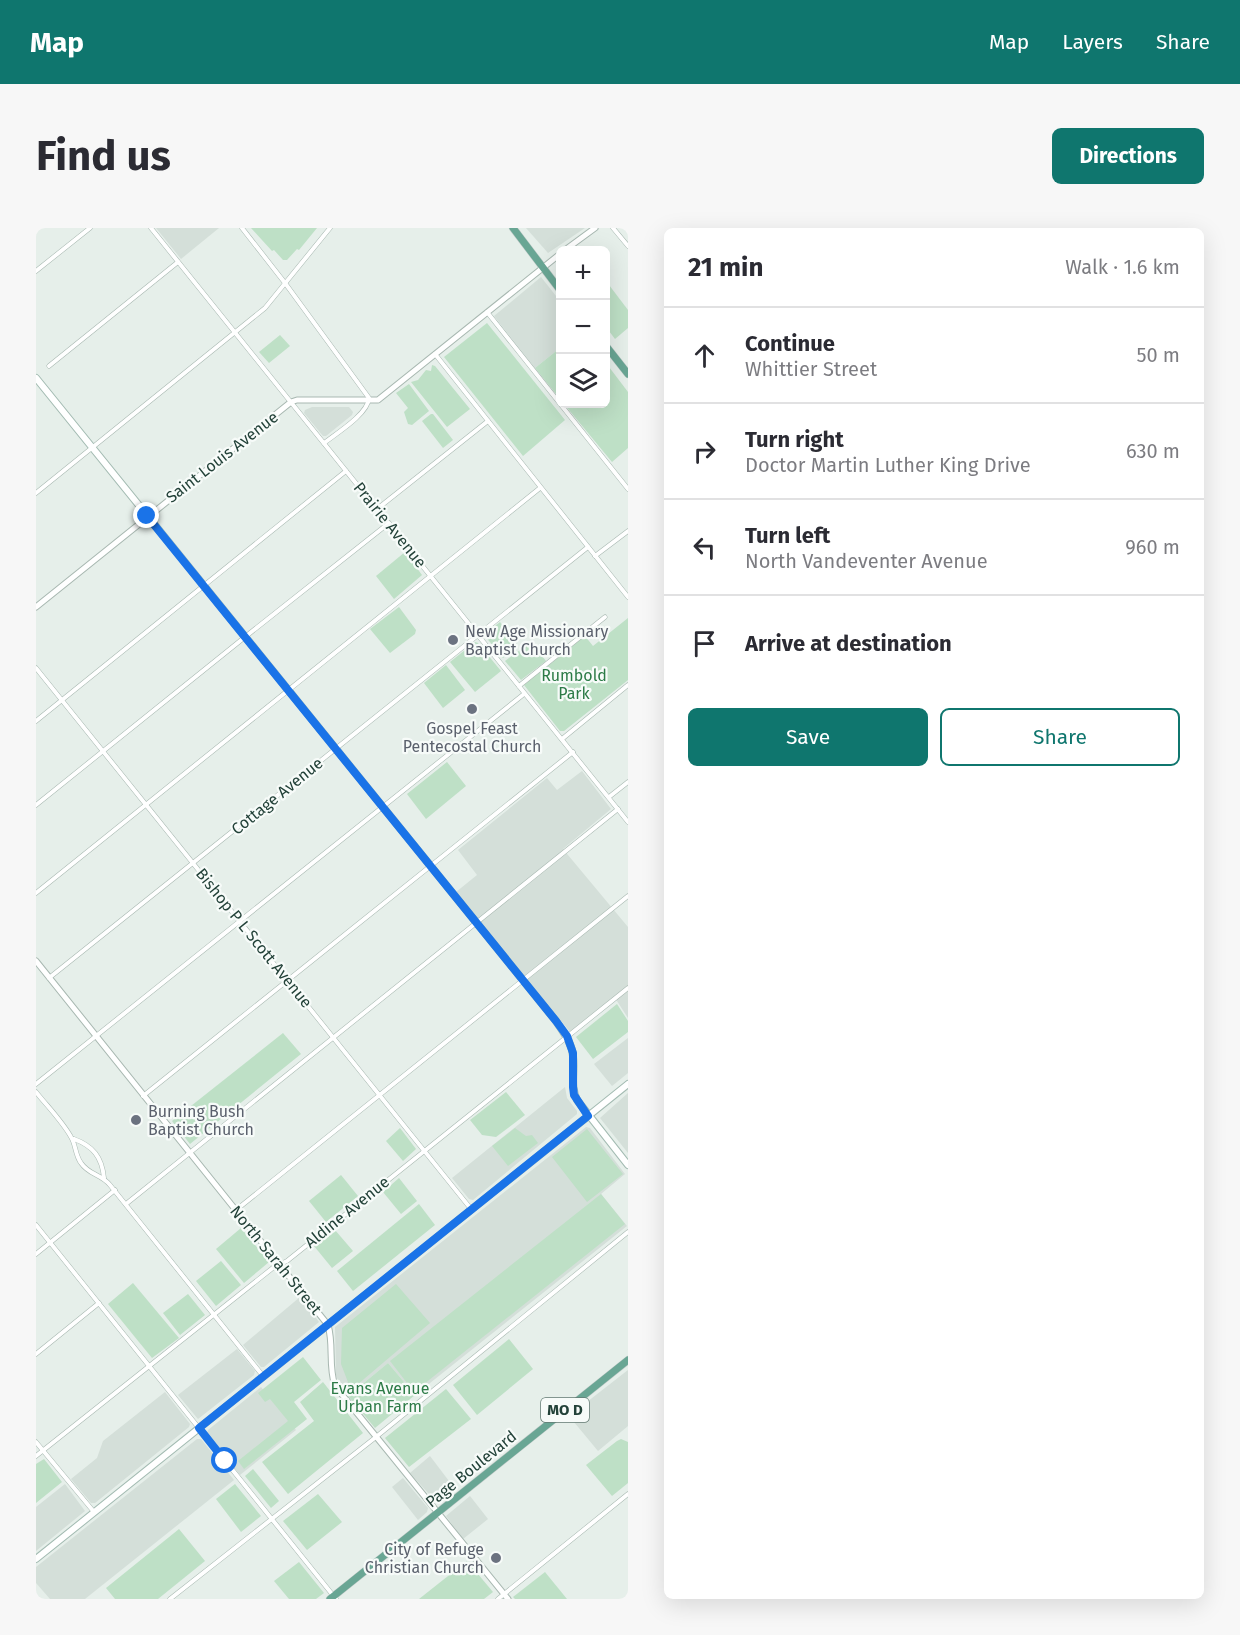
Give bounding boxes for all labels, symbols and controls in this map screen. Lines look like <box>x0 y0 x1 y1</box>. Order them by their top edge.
text: Map <box>30 26 84 59</box>
text: Map <box>989 29 1029 55</box>
text: Layers <box>1062 29 1123 55</box>
text: Share <box>1156 29 1210 55</box>
button: Directions <box>1052 128 1204 184</box>
text: Find us <box>36 131 171 181</box>
map controls <box>556 246 610 408</box>
button: + <box>556 246 610 300</box>
text: 21 min <box>688 252 763 283</box>
text: Walk · 1.6 km <box>1065 255 1180 279</box>
button: − <box>556 300 610 354</box>
text: Continue <box>745 330 835 357</box>
icon: ahead <box>688 339 721 372</box>
text: 50 m <box>1136 343 1180 367</box>
button: layers <box>556 354 610 408</box>
text: Whittier Street <box>745 357 877 381</box>
street label: Saint Louis Avenue <box>162 407 282 507</box>
text: Turn right <box>745 426 844 453</box>
icon: right <box>688 435 721 468</box>
text: 630 m <box>1126 439 1180 463</box>
text: Doctor Martin Luther King Drive <box>745 453 1031 477</box>
street label: Prairie Avenue <box>350 478 430 572</box>
route end <box>133 502 159 528</box>
text: Turn left <box>745 522 830 549</box>
icon: left <box>688 531 721 564</box>
text: 960 m <box>1125 535 1180 559</box>
text: North Vandeventer Avenue <box>745 549 988 573</box>
place label: New Age Missionary Baptist Church <box>465 622 608 659</box>
icon: arrive <box>688 627 721 660</box>
text: Arrive at destination <box>745 630 952 657</box>
marker: New Age Missionary Baptist Church <box>446 633 460 647</box>
park label: Rumbold Park <box>541 666 607 703</box>
marker: Gospel Feast Pentecostal Church <box>465 702 479 716</box>
button: Save <box>688 708 928 766</box>
button: Share <box>940 708 1180 766</box>
place label: Gospel Feast Pentecostal Church <box>403 719 541 756</box>
street label: Cottage Avenue <box>227 753 327 839</box>
street label: Bishop P L Scott Avenue <box>192 864 316 1012</box>
place label: Burning Bush Baptist Church <box>148 1102 254 1139</box>
marker: Burning Bush Baptist Church <box>129 1113 143 1127</box>
street label: Aldine Avenue <box>301 1172 393 1252</box>
street label: North Sarah Street <box>226 1202 326 1318</box>
park label: Evans Avenue Urban Farm <box>331 1379 429 1416</box>
road number: MO D <box>541 1398 589 1422</box>
street label: Page Boulevard <box>422 1427 520 1511</box>
route start <box>211 1447 237 1473</box>
place label: City of Refuge Christian Church <box>365 1540 484 1577</box>
marker: City of Refuge Christian Church <box>489 1551 503 1565</box>

